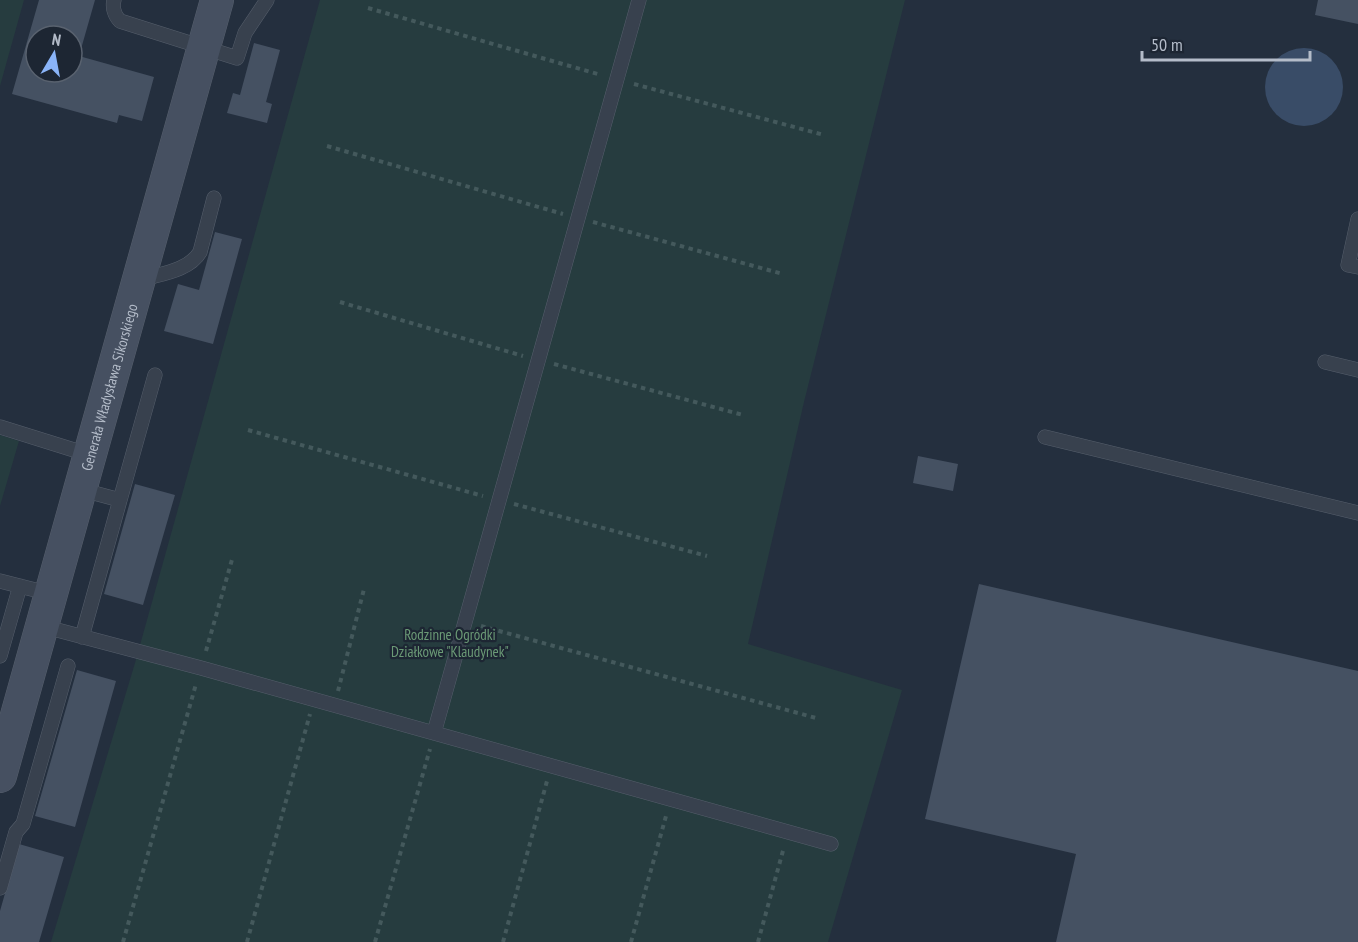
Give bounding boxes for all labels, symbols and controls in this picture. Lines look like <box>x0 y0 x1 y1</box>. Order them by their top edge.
north arrow <box>24 24 84 84</box>
scale bar <box>1142 24 1310 62</box>
text: N <box>51 29 63 50</box>
text: 50 m <box>1151 33 1183 56</box>
street label: Generała Władysława Sikorskiego <box>76 301 141 473</box>
park label: Rodzinne Ogródki Działkowe "Klaudynek" <box>391 625 509 661</box>

